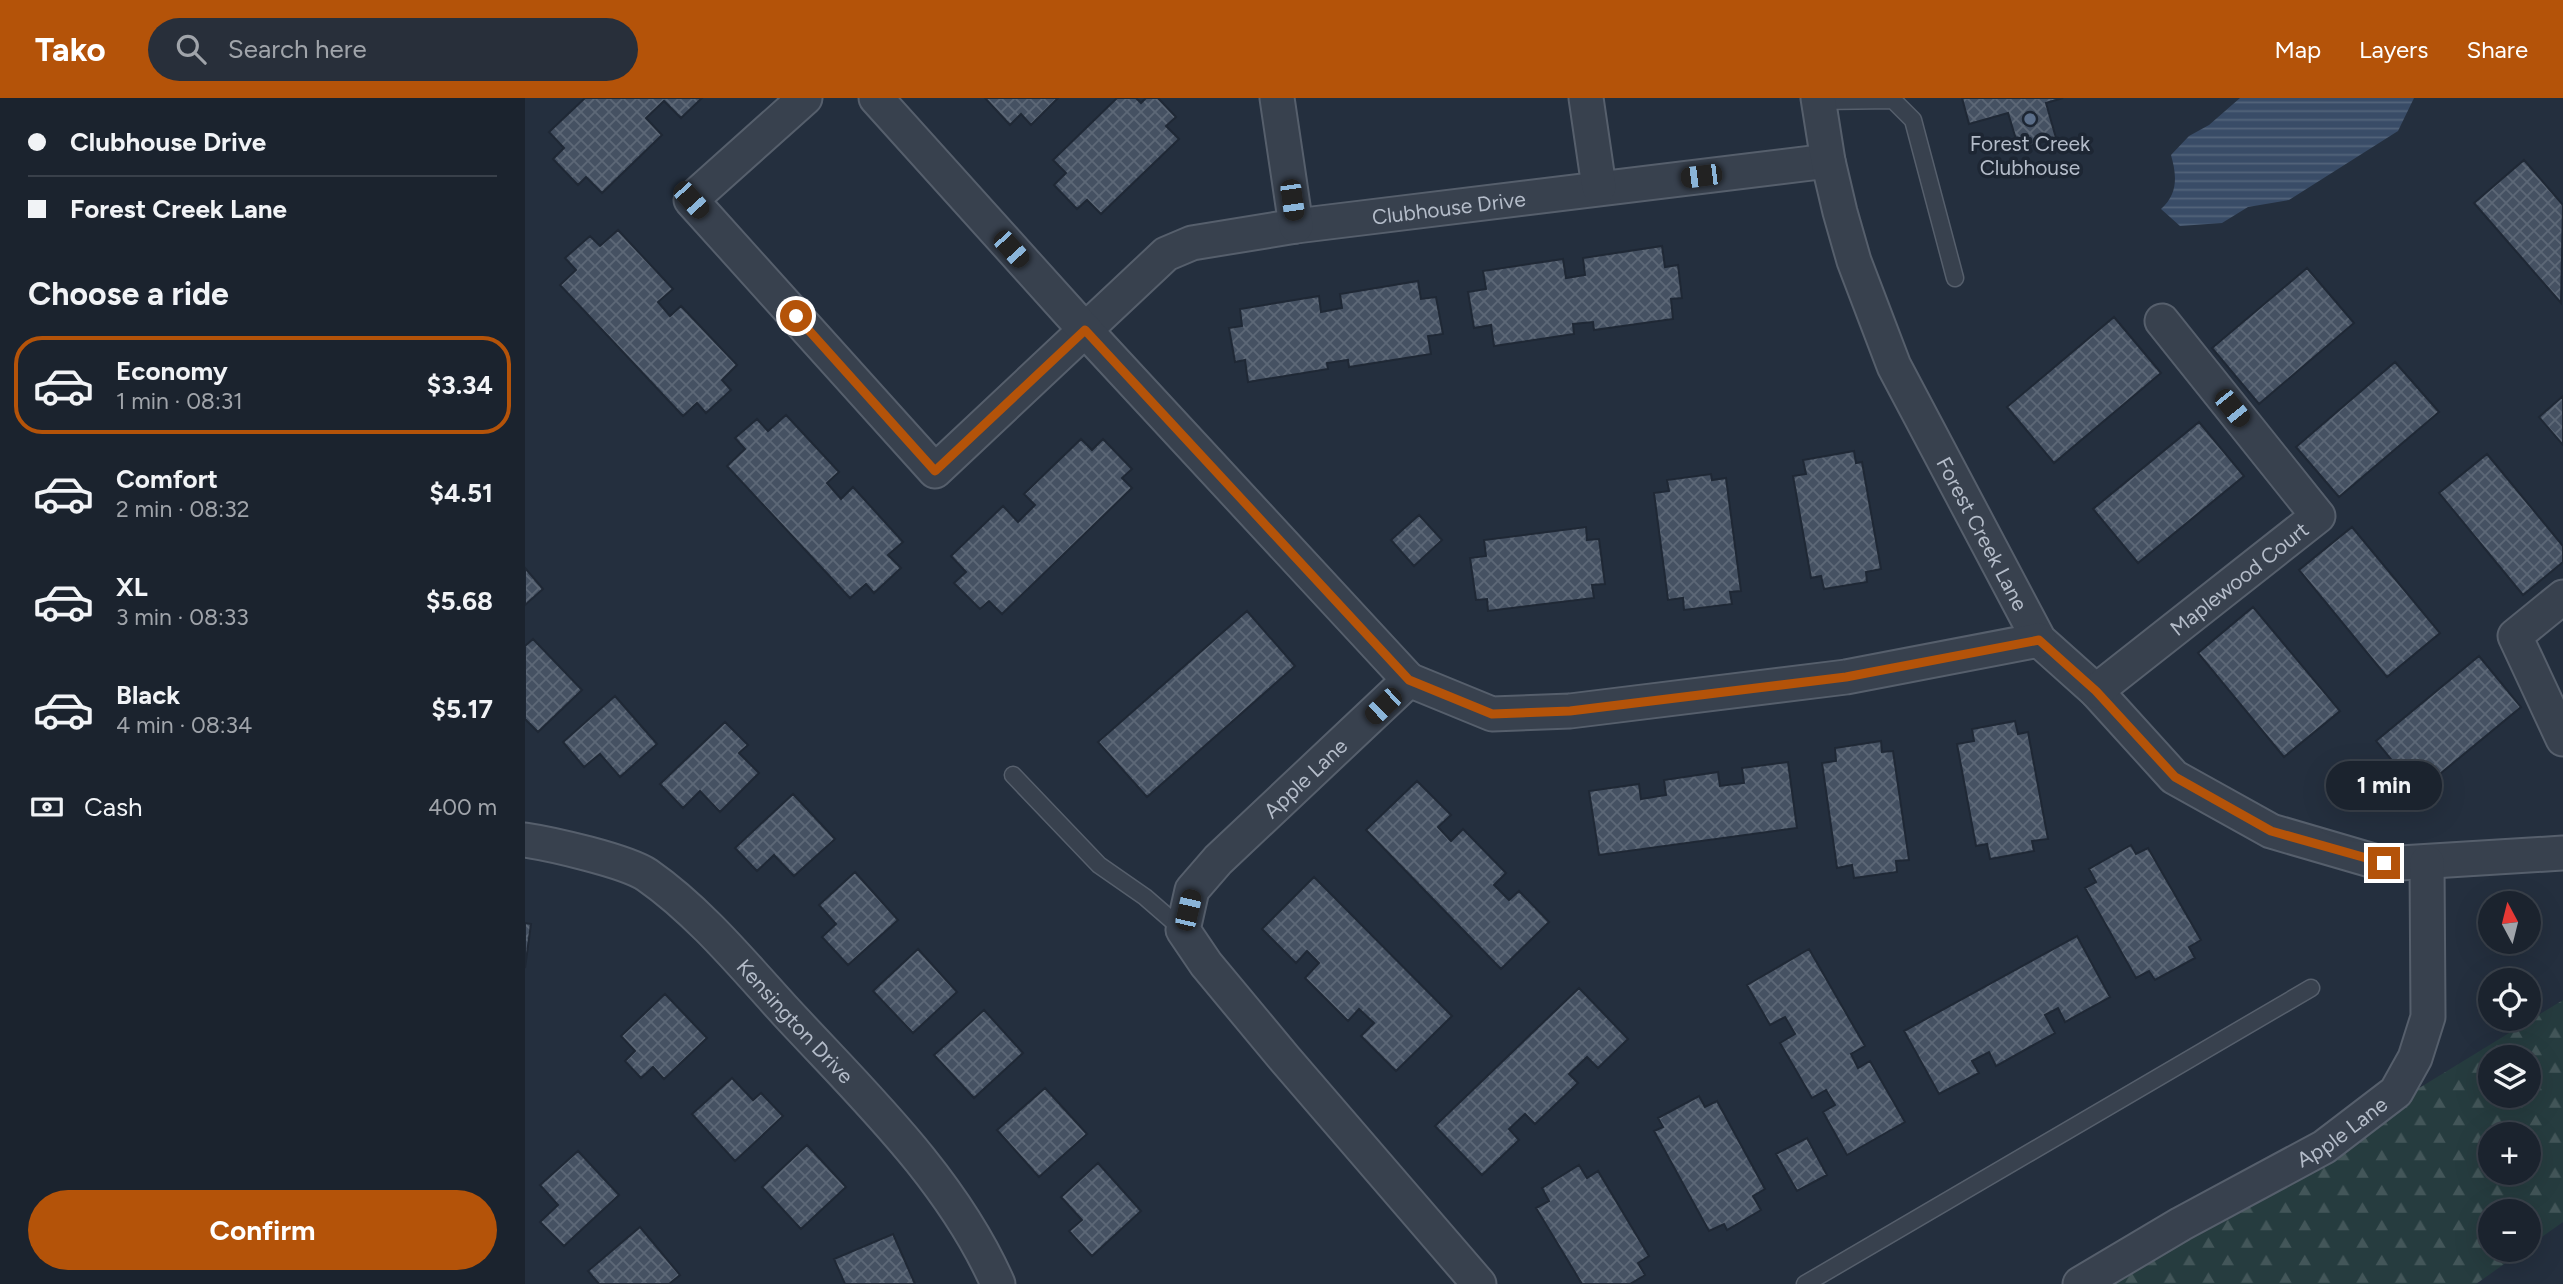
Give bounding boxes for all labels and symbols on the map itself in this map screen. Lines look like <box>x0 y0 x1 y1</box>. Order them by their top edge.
marker: Forest Creek Clubhouse <box>2022 111 2038 127</box>
place label: Forest Creek Clubhouse <box>1970 131 2091 180</box>
car <box>1679 163 1724 189</box>
car <box>670 177 713 223</box>
car <box>1279 178 1306 222</box>
street label: Clubhouse Drive <box>1370 186 1527 229</box>
car <box>990 226 1033 272</box>
route start <box>780 300 812 332</box>
car <box>2211 385 2254 431</box>
street label: Forest Creek Lane <box>1932 452 2034 615</box>
street label: Maplewood Court <box>2165 516 2313 640</box>
car <box>1361 684 1406 728</box>
street label: Apple Lane <box>1258 733 1352 823</box>
callout: 1 min <box>2326 762 2442 810</box>
route end <box>2368 847 2400 879</box>
car <box>1174 887 1203 933</box>
north arrow <box>2478 891 2541 954</box>
street label: Kensington Drive <box>732 954 859 1088</box>
street label: Apple Lane <box>2292 1091 2392 1172</box>

